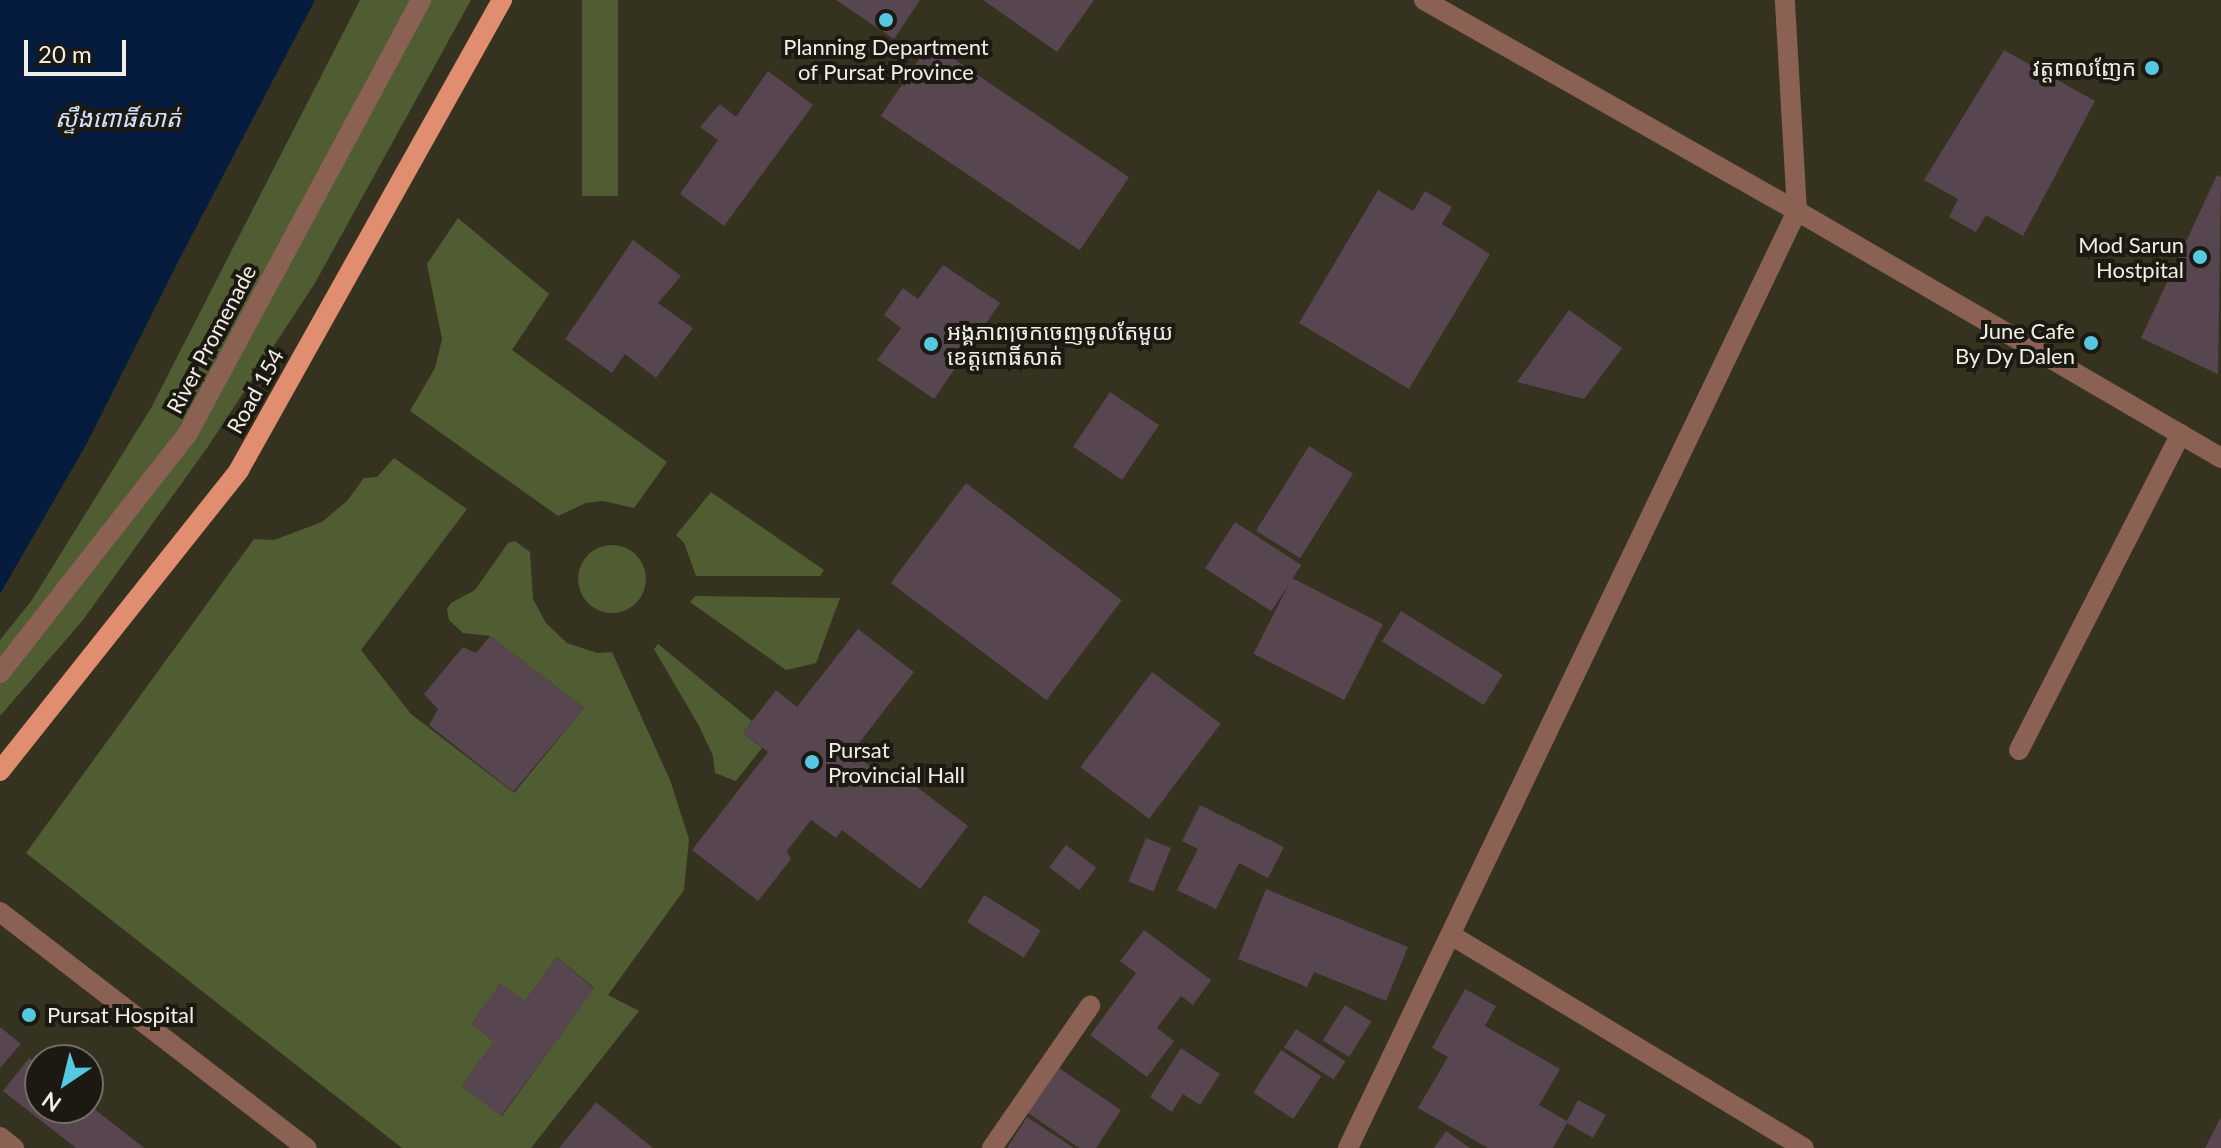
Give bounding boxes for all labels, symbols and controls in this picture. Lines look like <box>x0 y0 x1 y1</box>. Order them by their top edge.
marker: Planning Department of Pursat Province <box>877 11 895 29</box>
scale bar <box>28 24 130 74</box>
place label: Planning Department of Pursat Province <box>783 33 989 84</box>
text: 20 m <box>38 39 92 68</box>
place label: វត្តពាលញែក <box>2033 55 2136 81</box>
marker: វត្តពាលញែក <box>2143 59 2161 77</box>
water label: ស្ទឹងពោធិ៍សាត់ <box>55 104 181 132</box>
place label: Mod Sarun Hostpital <box>2078 231 2184 282</box>
marker: Mod Sarun Hostpital <box>2191 248 2209 266</box>
street label: River Promenade <box>161 260 261 418</box>
place label: June Cafe By Dy Dalen <box>1954 317 2075 368</box>
place label: អង្គភាពច្រកចេញចូលតែមួយ ខេត្តពោធិ៍សាត់ <box>947 318 1173 370</box>
marker: June Cafe By Dy Dalen <box>2082 334 2100 352</box>
marker: អង្គភាពច្រកចេញចូលតែមួយ ខេត្តពោធិ៍សាត់ <box>922 335 940 353</box>
street label: Road 154 <box>221 344 289 438</box>
place label: Pursat Provincial Hall <box>828 736 965 788</box>
marker: Pursat Provincial Hall <box>803 753 821 771</box>
place label: Pursat Hospital <box>47 1002 194 1028</box>
marker: Pursat Hospital <box>18 1004 40 1026</box>
north arrow <box>24 1044 104 1124</box>
text: N <box>36 1087 66 1118</box>

